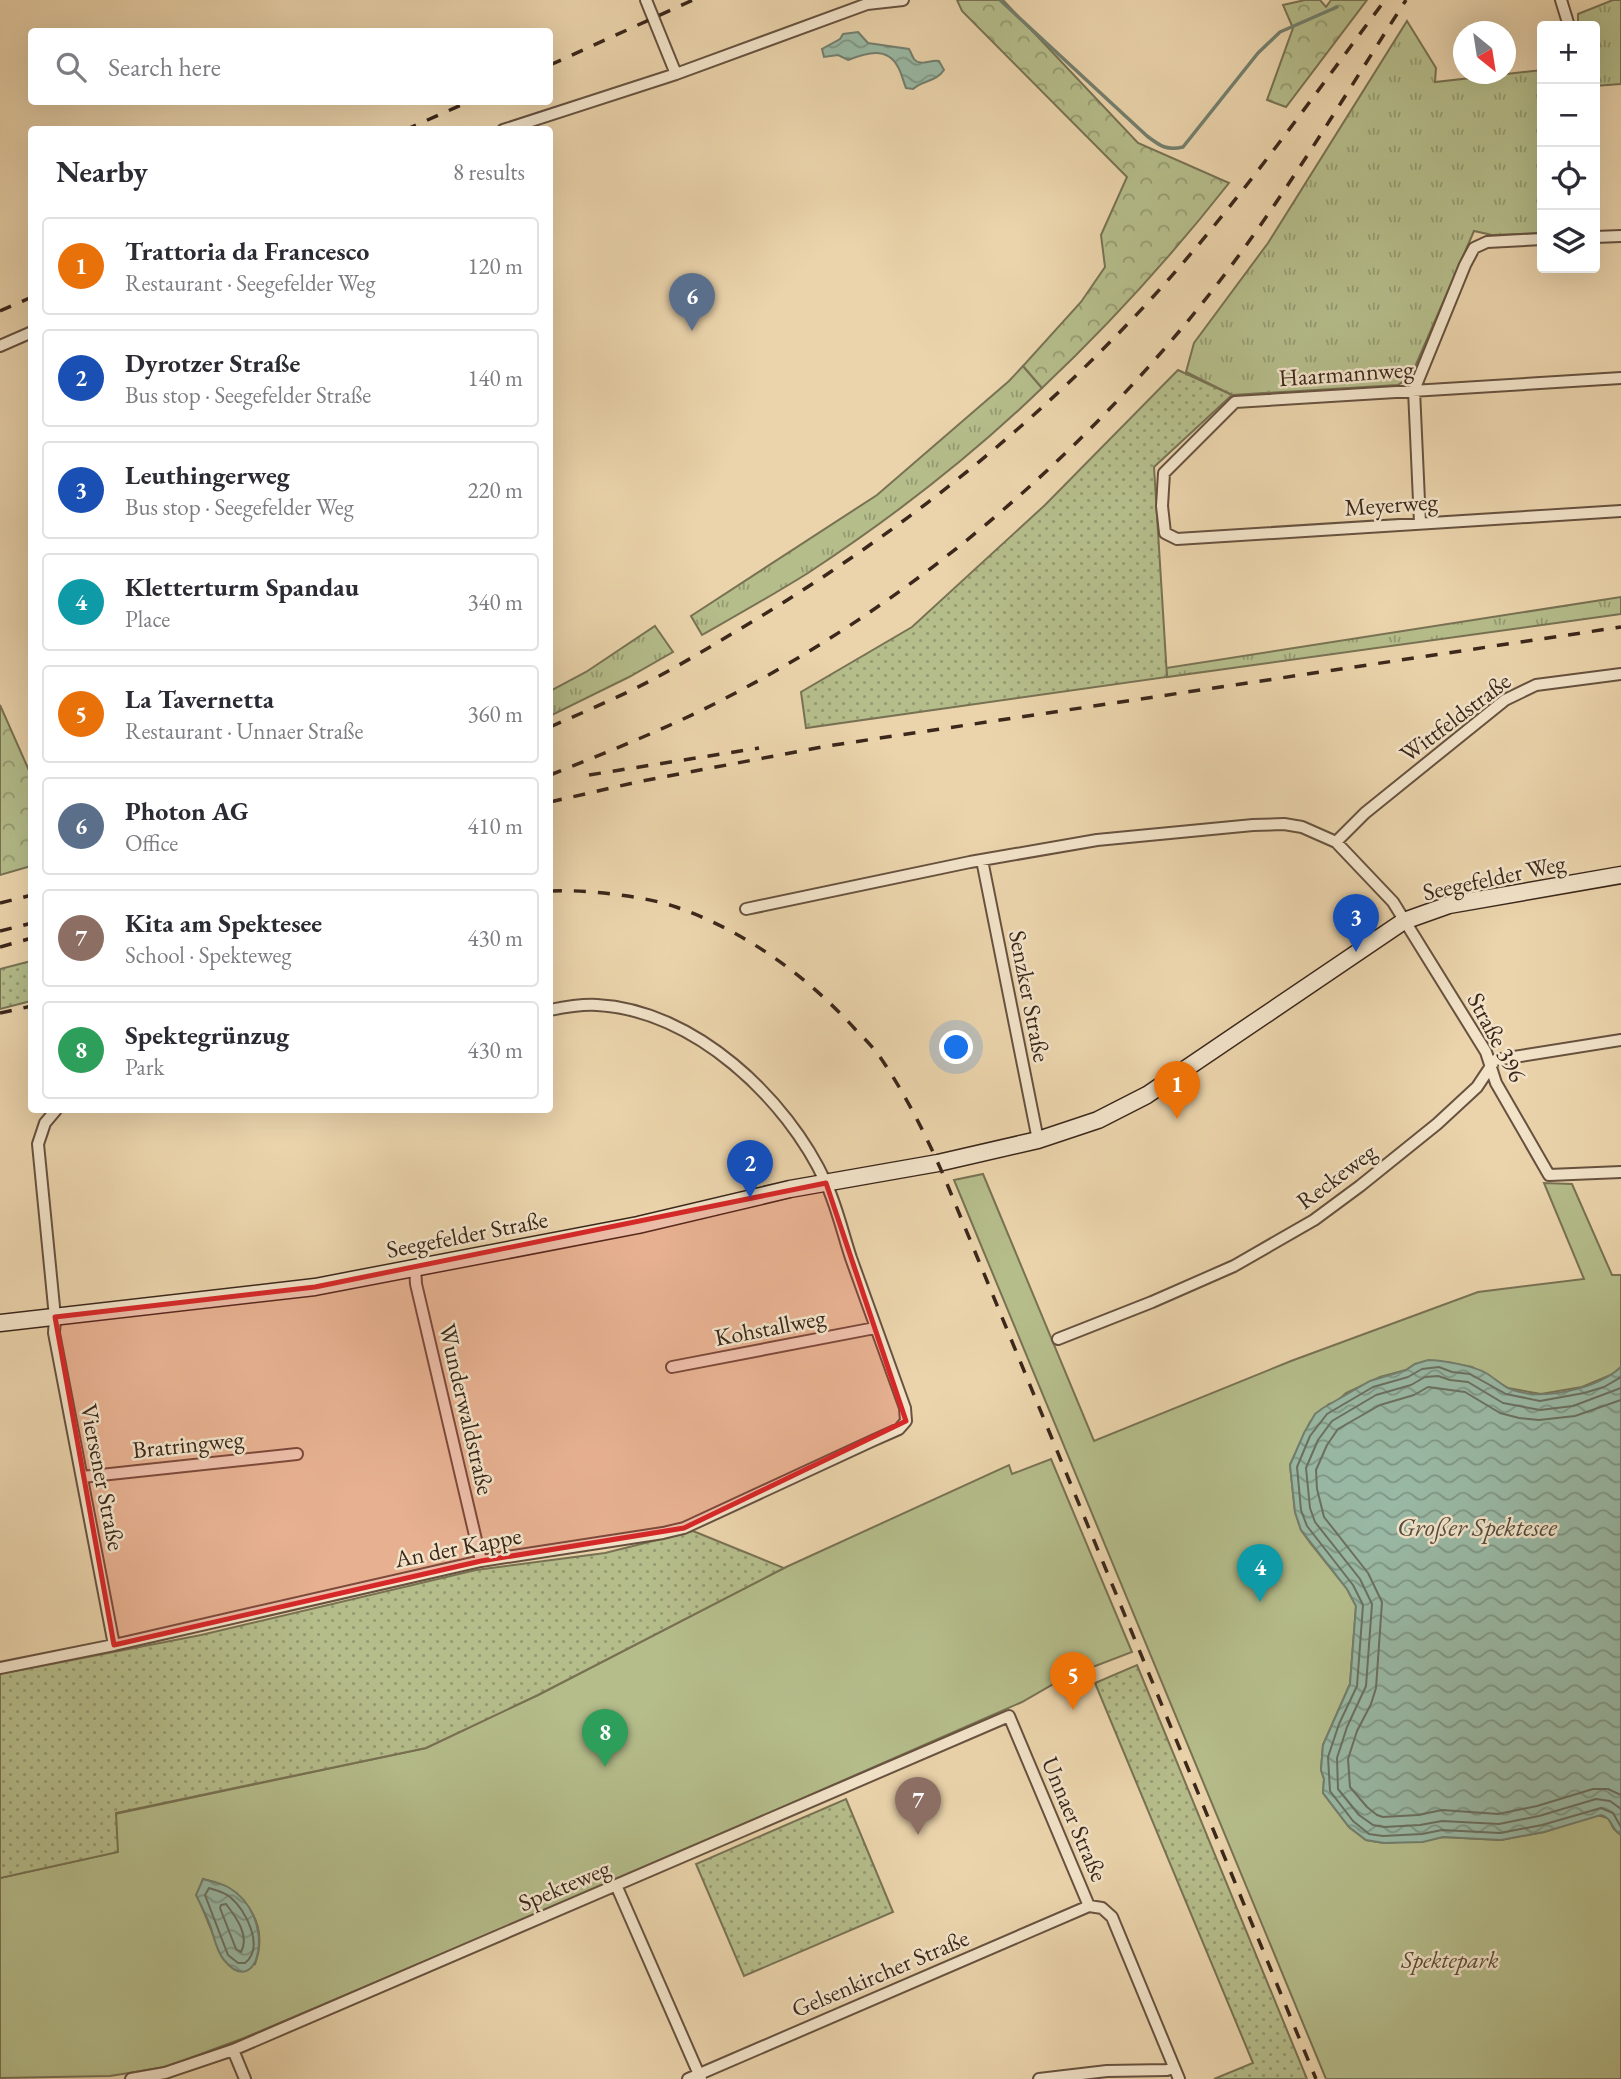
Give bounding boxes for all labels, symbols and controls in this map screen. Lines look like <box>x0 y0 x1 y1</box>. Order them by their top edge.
north arrow <box>1453 21 1516 84</box>
map controls <box>1537 21 1600 273</box>
button: + <box>1537 21 1600 84</box>
search box <box>28 28 553 105</box>
icon: search <box>52 48 90 86</box>
text: Search here <box>108 50 221 84</box>
button: − <box>1537 84 1600 147</box>
button: locate <box>1537 147 1600 210</box>
text: Nearby <box>56 152 148 191</box>
text: 8 results <box>453 157 525 187</box>
button: layers <box>1537 210 1600 273</box>
text: Trattoria da Francesco <box>125 234 369 268</box>
text: 1 <box>75 251 87 281</box>
text: 120 m <box>467 251 523 281</box>
text: Restaurant · Seegefelder Weg <box>125 268 376 298</box>
pin: 6 <box>669 273 715 331</box>
text: Dyrotzer Straße <box>125 346 300 380</box>
street label: Haarmannweg <box>1277 353 1415 393</box>
text: 2 <box>75 363 87 393</box>
text: 140 m <box>467 363 523 393</box>
text: Bus stop · Seegefelder Straße <box>125 380 371 410</box>
text: Leuthingerweg <box>125 458 290 492</box>
text: 3 <box>75 475 87 505</box>
text: 220 m <box>467 475 523 505</box>
street label: Meyerweg <box>1343 485 1439 523</box>
text: Bus stop · Seegefelder Weg <box>125 492 354 522</box>
text: Kletterturm Spandau <box>125 570 359 604</box>
text: 4 <box>75 587 87 617</box>
text: 340 m <box>467 587 523 617</box>
text: Place <box>125 604 170 634</box>
street label: Wittfeldstraße <box>1393 665 1517 769</box>
text: La Tavernetta <box>125 682 274 716</box>
text: 5 <box>75 699 87 729</box>
text: 360 m <box>467 699 523 729</box>
text: Restaurant · Unnaer Straße <box>125 716 363 746</box>
text: Photon AG <box>125 794 249 828</box>
text: 6 <box>75 811 87 841</box>
text: 410 m <box>467 811 523 841</box>
text: Office <box>125 828 178 858</box>
street label: Seegefelder Weg <box>1420 847 1569 907</box>
pin: 3 <box>1333 894 1379 952</box>
text: Kita am Spektesee <box>125 906 322 940</box>
text: 7 <box>75 923 87 953</box>
text: 430 m <box>467 923 523 953</box>
street label: Senzker Straße <box>1002 928 1058 1064</box>
text: School · Spekteweg <box>125 940 291 970</box>
street label: Straße 396 <box>1461 987 1533 1087</box>
text: Spektegrünzug <box>125 1018 289 1052</box>
your location <box>939 1030 973 1064</box>
text: 8 <box>75 1035 87 1065</box>
text: 430 m <box>467 1035 523 1065</box>
text: Park <box>125 1052 164 1082</box>
pin: 1 <box>1154 1061 1200 1119</box>
street label: Reckeweg <box>1290 1136 1383 1216</box>
pin: 2 <box>727 1140 773 1198</box>
street label: Seegefelder Straße <box>384 1203 550 1265</box>
street label: Kohstallweg <box>712 1301 829 1353</box>
street label: Wunderwaldstraße <box>432 1320 502 1498</box>
street label: Viersener Straße <box>74 1401 132 1553</box>
street label: Bratringweg <box>131 1423 246 1465</box>
water label: Großer Spektesee <box>1397 1510 1558 1544</box>
street label: An der Kappe <box>391 1520 524 1575</box>
pin: 4 <box>1237 1544 1283 1602</box>
pin: 5 <box>1050 1652 1096 1710</box>
pin: 8 <box>582 1709 628 1767</box>
street label: Unnaer Straße <box>1035 1752 1115 1886</box>
pin: 7 <box>895 1777 941 1835</box>
street label: Spekteweg <box>513 1852 615 1918</box>
street label: Gelsenkircher Straße <box>787 1922 973 2024</box>
park label: Spektepark <box>1400 1944 1499 1975</box>

